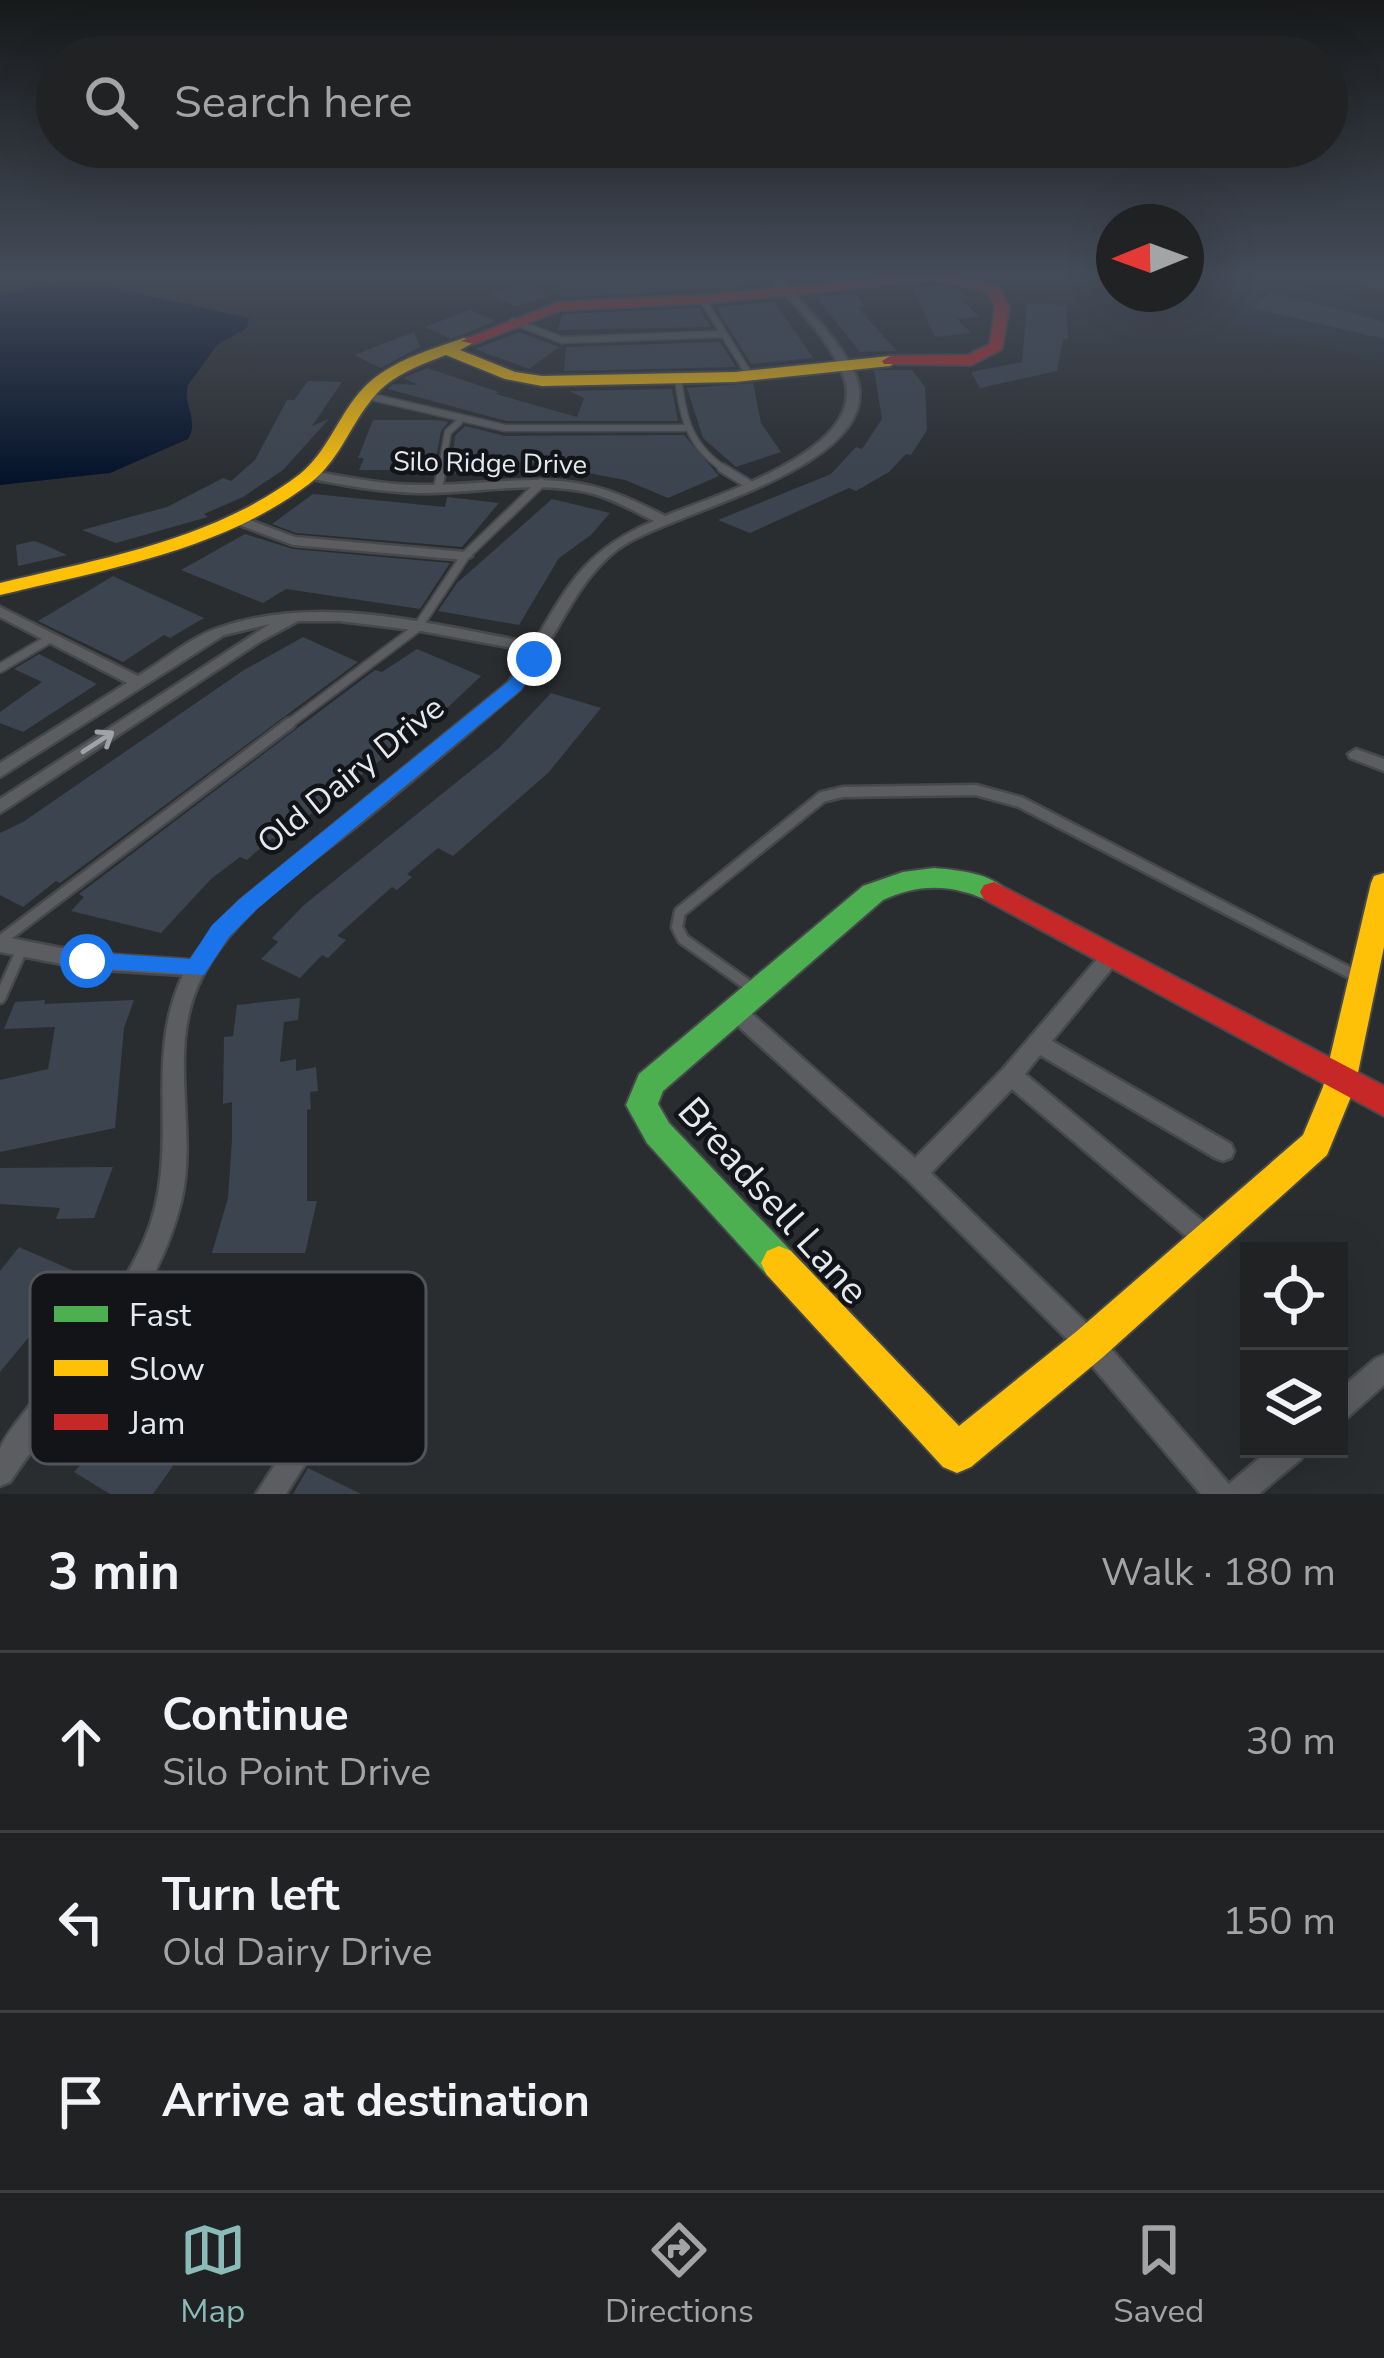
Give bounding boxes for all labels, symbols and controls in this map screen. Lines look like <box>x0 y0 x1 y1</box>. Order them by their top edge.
search box <box>36 36 1348 168</box>
icon: search <box>78 69 144 135</box>
text: Search here <box>174 72 413 133</box>
north arrow <box>1096 204 1204 312</box>
street label: Silo Ridge Drive <box>393 443 587 484</box>
route end <box>507 632 561 686</box>
street label: Old Dairy Drive <box>248 686 454 865</box>
one-way arrow <box>80 730 114 755</box>
route start <box>60 934 114 988</box>
street label: Breadsell Lane <box>666 1086 880 1316</box>
map controls <box>1240 1242 1348 1458</box>
button: locate <box>1240 1242 1348 1350</box>
legend <box>30 1272 426 1464</box>
text: Fast <box>129 1293 192 1338</box>
text: Slow <box>129 1347 205 1392</box>
button: layers <box>1240 1350 1348 1458</box>
text: Jam <box>128 1401 185 1446</box>
text: 3 min <box>48 1537 180 1607</box>
text: Walk · 180 m <box>1101 1546 1336 1599</box>
text: Continue <box>162 1685 349 1746</box>
icon: ahead <box>48 1709 114 1775</box>
text: 30 m <box>1246 1715 1336 1768</box>
text: Silo Point Drive <box>162 1746 431 1799</box>
text: Turn left <box>162 1865 340 1926</box>
icon: left <box>48 1889 114 1955</box>
text: 150 m <box>1222 1895 1336 1948</box>
text: Old Dairy Drive <box>162 1926 432 1979</box>
icon: arrive <box>48 2069 114 2135</box>
text: Arrive at destination <box>162 2071 590 2132</box>
tab: Map <box>180 2217 246 2334</box>
tab: Directions <box>605 2217 754 2334</box>
tab: Saved <box>1113 2217 1204 2334</box>

